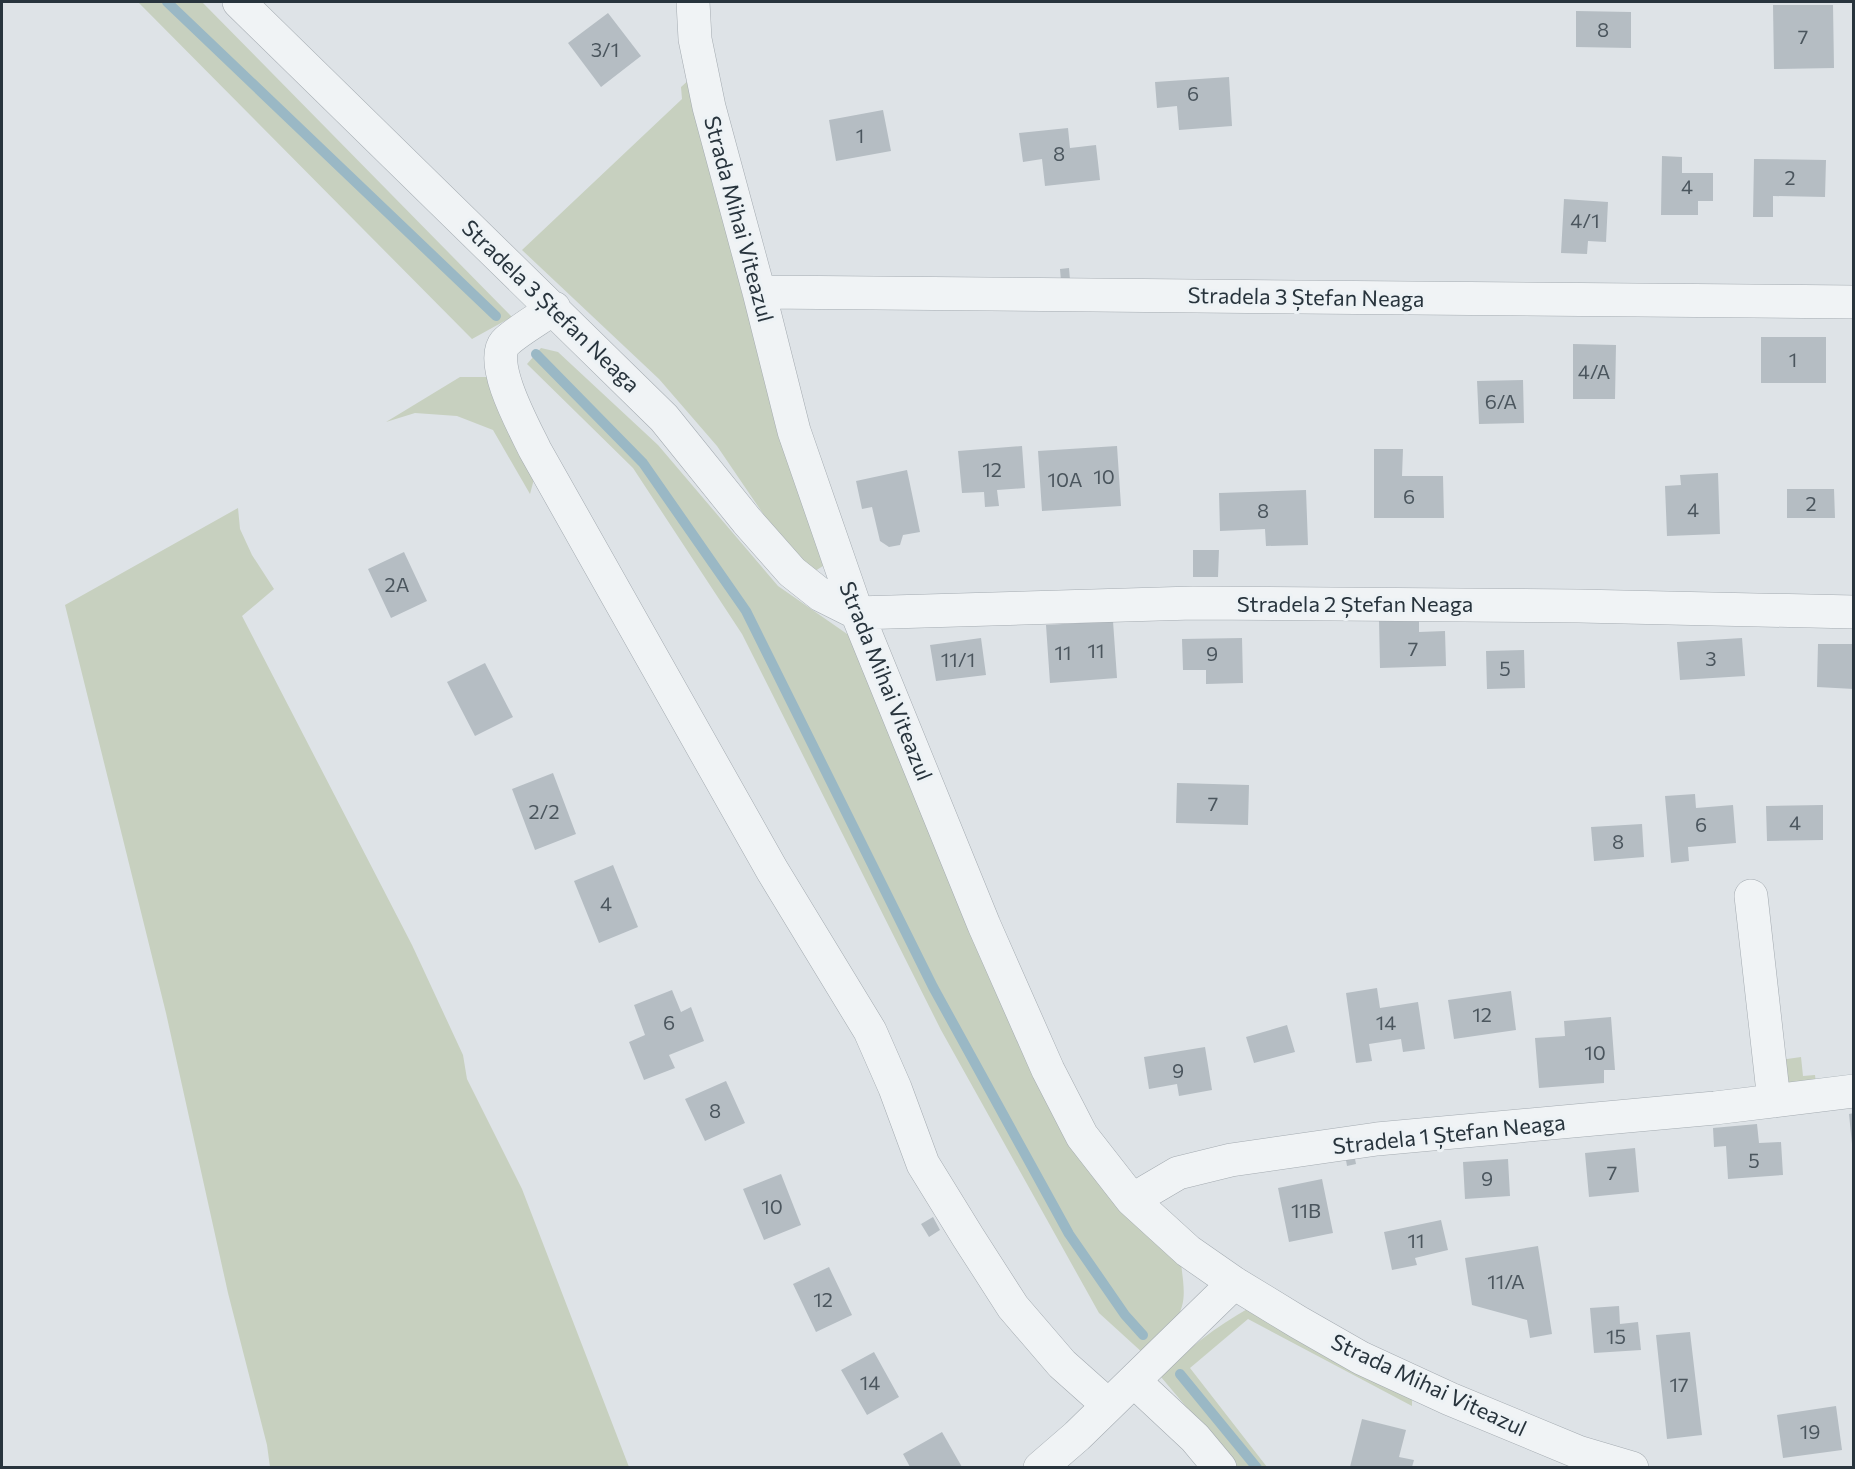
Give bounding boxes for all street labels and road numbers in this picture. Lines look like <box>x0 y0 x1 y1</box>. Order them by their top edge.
street label: Strada Mihai Viteazul <box>699 113 780 325</box>
street label: Stradela 3 Ștefan Neaga <box>456 214 646 398</box>
street label: Stradela 3 Ștefan Neaga <box>1187 281 1425 313</box>
street label: Strada Mihai Viteazul <box>834 577 939 784</box>
street label: Stradela 2 Ștefan Neaga <box>1237 590 1473 618</box>
street label: Stradela 1 Ștefan Neaga <box>1331 1108 1567 1160</box>
street label: Strada Mihai Viteazul <box>1327 1327 1531 1442</box>

